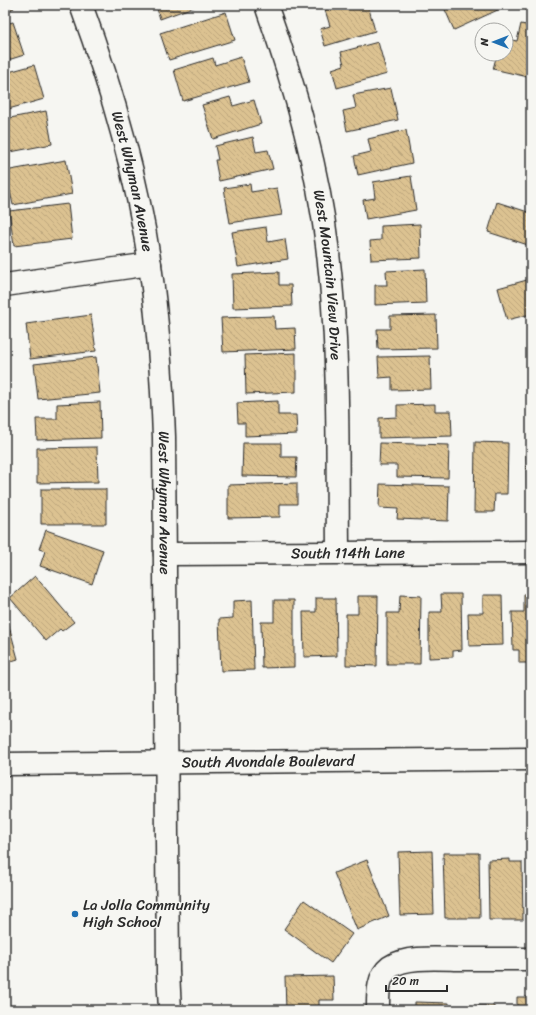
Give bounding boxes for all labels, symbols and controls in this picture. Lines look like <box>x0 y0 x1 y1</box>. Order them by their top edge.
north arrow <box>474 22 514 62</box>
text: N <box>475 38 494 47</box>
street label: West Whyman Avenue <box>104 108 161 254</box>
street label: West Mountain View Drive <box>306 188 349 361</box>
street label: West Whyman Avenue <box>151 431 178 575</box>
street label: South 114th Lane <box>291 540 405 566</box>
street label: South Avondale Boulevard <box>182 748 356 775</box>
place label: La Jolla Community High School <box>83 892 210 935</box>
marker: La Jolla Community High School <box>70 909 80 919</box>
scale bar <box>386 967 447 993</box>
text: 20 m <box>392 970 419 992</box>

